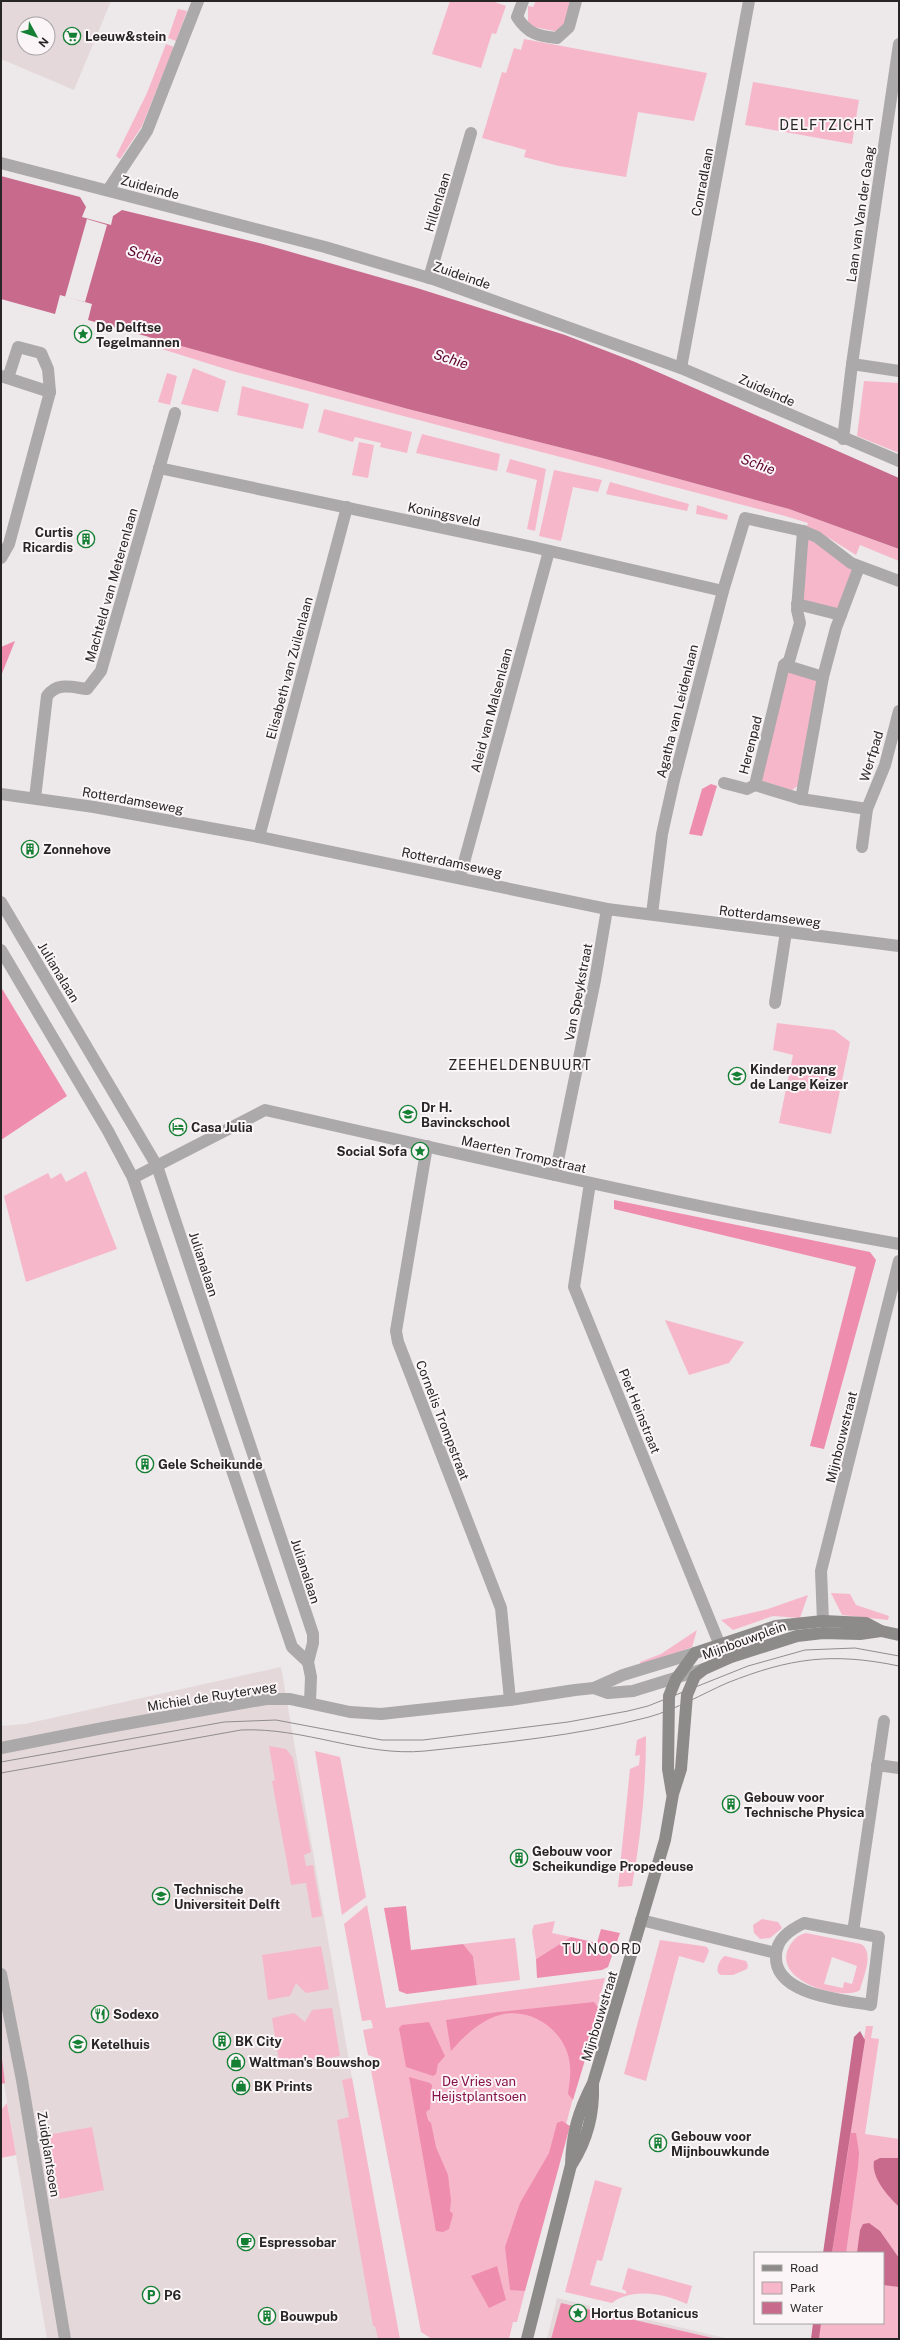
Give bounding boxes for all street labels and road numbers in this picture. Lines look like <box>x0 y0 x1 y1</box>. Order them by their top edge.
street label: Laan van Van der Gaag <box>844 145 877 283</box>
street label: Conradlaan <box>689 147 716 218</box>
street label: Hillenlaan <box>421 171 454 234</box>
street label: Zuideinde <box>119 172 181 203</box>
street label: Zuideinde <box>431 259 493 292</box>
street label: Zuideinde <box>736 371 797 410</box>
street label: Koningsveld <box>406 499 482 529</box>
street label: Machteld van Meterenlaan <box>82 506 141 664</box>
street label: Elisabeth van Zuilenlaan <box>263 595 316 741</box>
street label: Agatha van Leidenlaan <box>654 643 701 779</box>
street label: Aleid van Malsenlaan <box>468 646 515 774</box>
street label: Herenpad <box>736 714 765 776</box>
street label: Werfpad <box>857 729 886 783</box>
street label: Rotterdamseweg <box>81 784 185 817</box>
street label: Rotterdamseweg <box>400 844 504 880</box>
street label: Rotterdamseweg <box>718 903 822 930</box>
street label: Julianalaan <box>35 940 82 1005</box>
street label: Van Speykstraat <box>562 942 595 1042</box>
street label: Maerten Trompstraat <box>460 1133 588 1176</box>
street label: Julianalaan <box>186 1230 221 1299</box>
street label: Cornelis Trompstraat <box>413 1358 472 1482</box>
street label: Piet Heinstraat <box>616 1367 663 1456</box>
street label: Mijnbouwstraat <box>823 1390 860 1484</box>
street label: Julianalaan <box>288 1537 323 1606</box>
street label: Mijnbouwplein <box>700 1618 788 1663</box>
street label: Michiel de Ruyterweg <box>146 1679 278 1714</box>
street label: Mijnbouwstraat <box>579 1969 620 2063</box>
street label: Zuidplantsoen <box>34 2110 63 2198</box>

